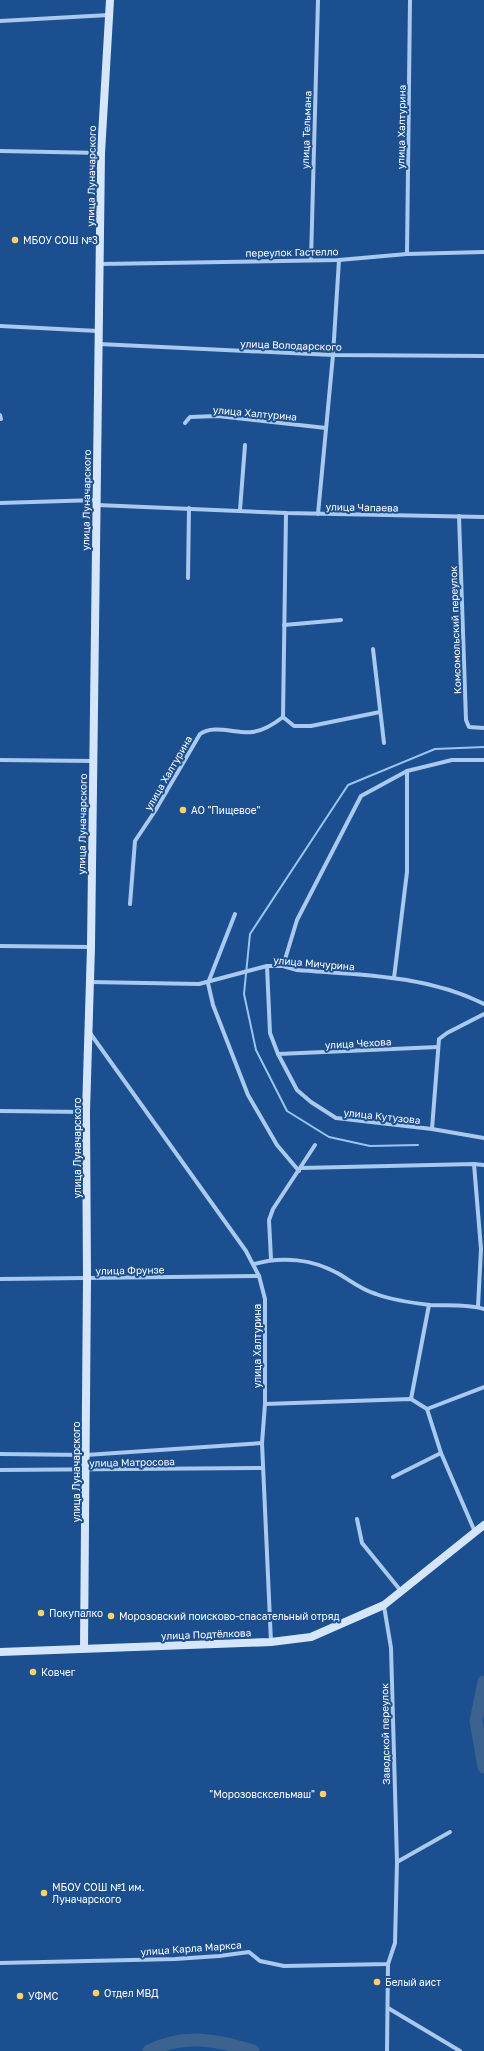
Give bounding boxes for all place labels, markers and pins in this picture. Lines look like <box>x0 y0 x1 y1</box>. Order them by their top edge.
place label: МБОУ СОШ №3 <box>23 234 98 246</box>
marker: МБОУ СОШ №3 <box>10 235 20 245</box>
place label: АО "Пищевое" <box>191 804 260 816</box>
marker: АО "Пищевое" <box>178 805 188 815</box>
place label: Покупалко <box>49 1607 103 1619</box>
marker: Покупалко <box>36 1608 46 1618</box>
place label: Морозовский поисково-спасательный отряд <box>119 1610 340 1622</box>
marker: Морозовский поисково-спасательный отряд <box>106 1611 116 1621</box>
place label: Ковчег <box>41 1666 76 1678</box>
marker: Ковчег <box>28 1667 38 1677</box>
place label: "Морозовсксельмаш" <box>209 1788 315 1800</box>
marker: "Морозовсксельмаш" <box>318 1789 328 1799</box>
place label: МБОУ СОШ №1 им. Луначарского <box>52 1881 145 1905</box>
marker: МБОУ СОШ №1 им. Луначарского <box>39 1888 49 1898</box>
place label: Белый аист <box>385 1976 441 1988</box>
marker: Белый аист <box>372 1977 382 1987</box>
place label: Отдел МВД <box>104 1987 159 1999</box>
marker: Отдел МВД <box>91 1988 101 1998</box>
place label: УФМС <box>28 1990 59 2002</box>
marker: УФМС <box>15 1991 25 2001</box>

